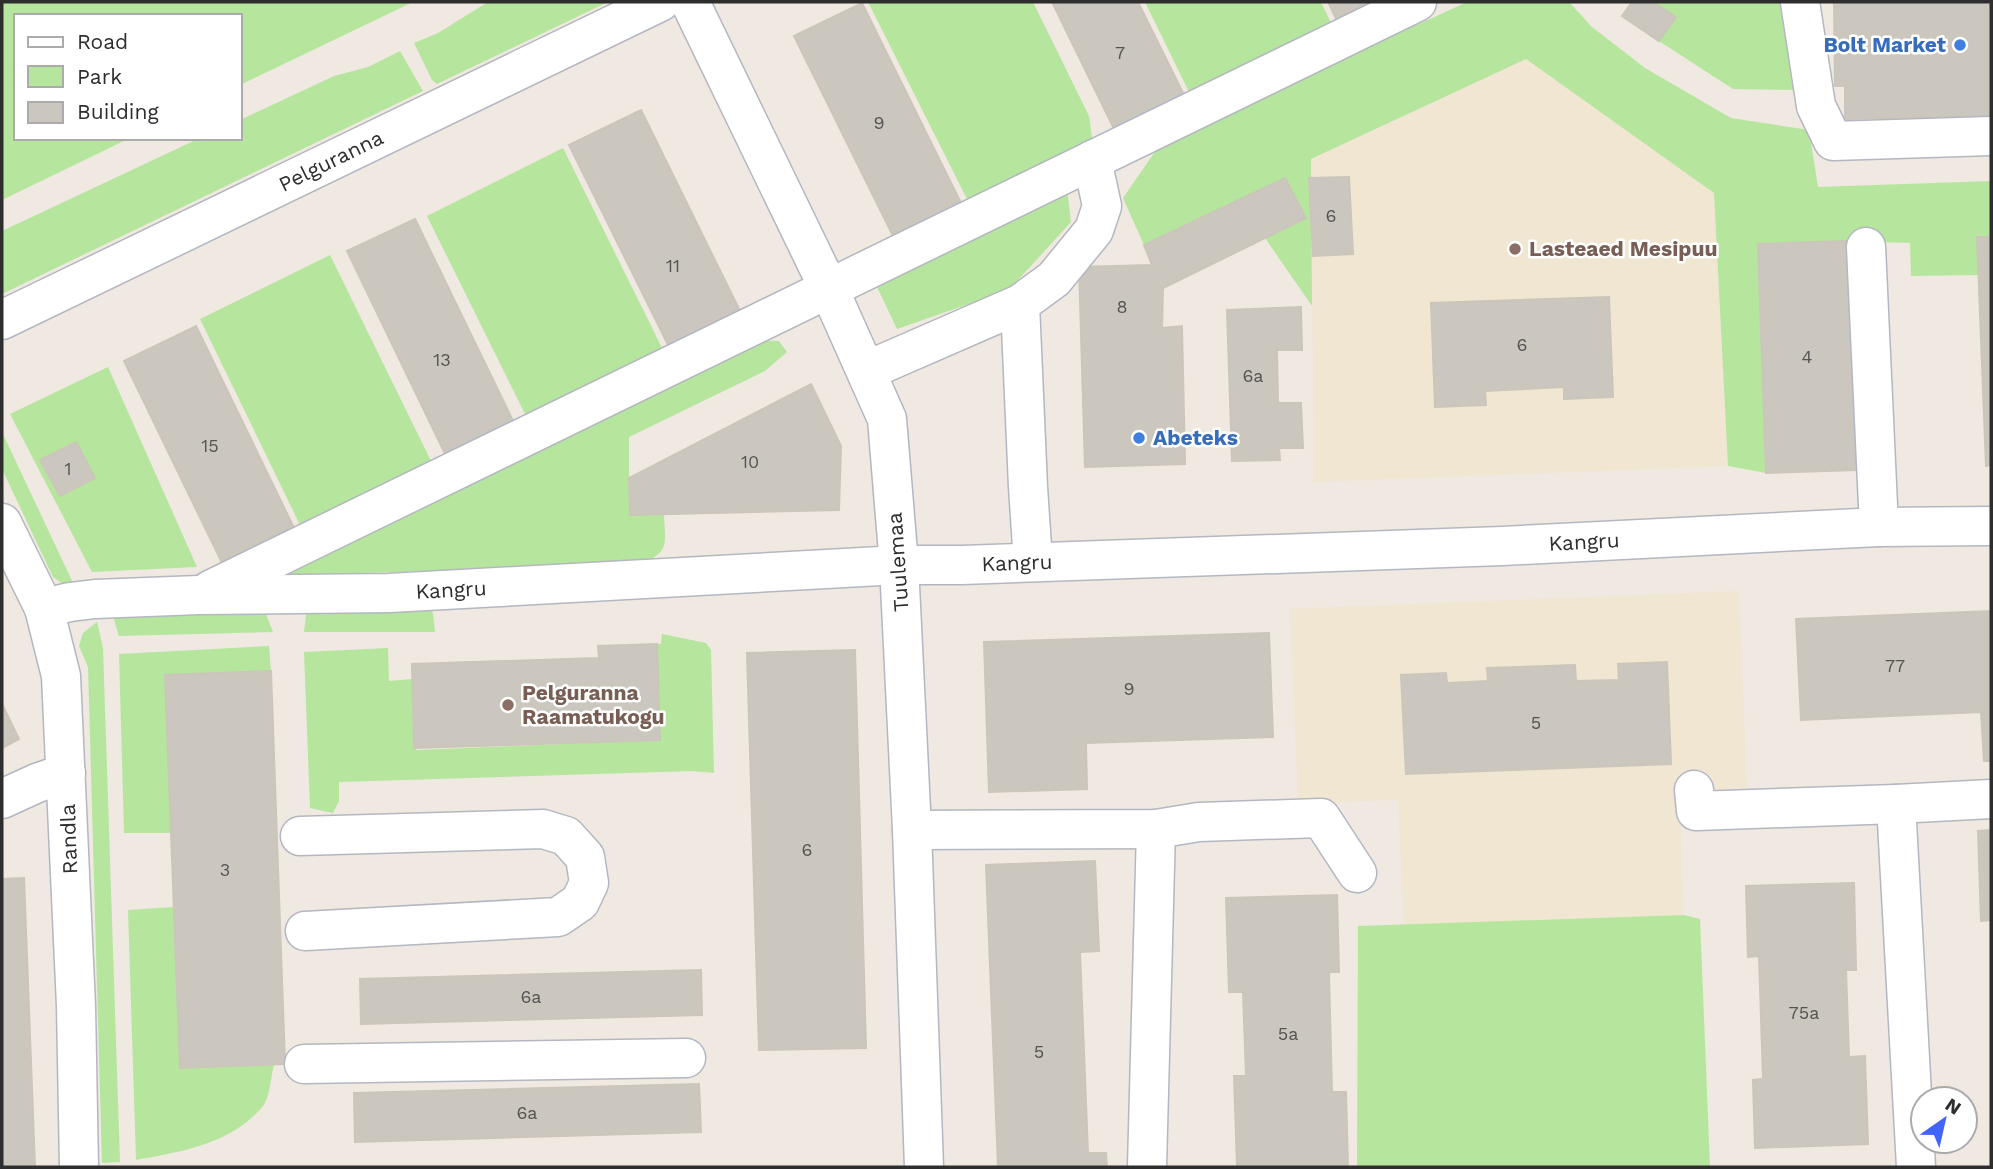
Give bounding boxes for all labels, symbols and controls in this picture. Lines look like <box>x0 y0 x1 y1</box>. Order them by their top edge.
legend <box>14 14 242 140</box>
text: Road <box>77 29 128 54</box>
place label: Bolt Market <box>1823 32 1946 57</box>
marker: Bolt Market <box>1952 37 1968 53</box>
house number: 7 <box>1115 42 1125 63</box>
text: Park <box>77 64 122 89</box>
text: Building <box>77 99 159 124</box>
house number: 9 <box>873 112 885 133</box>
street label: Pelguranna <box>274 124 387 197</box>
house number: 6 <box>1326 205 1336 226</box>
place label: Lasteaed Mesipuu <box>1529 236 1717 261</box>
marker: Lasteaed Mesipuu <box>1507 241 1523 257</box>
house number: 11 <box>666 255 680 276</box>
house number: 8 <box>1116 296 1128 317</box>
house number: 6 <box>1517 334 1527 355</box>
house number: 4 <box>1802 346 1813 367</box>
house number: 13 <box>433 349 451 370</box>
house number: 6a <box>1242 365 1264 386</box>
place label: Abeteks <box>1153 425 1238 450</box>
marker: Abeteks <box>1131 430 1147 446</box>
house number: 15 <box>201 435 219 456</box>
house number: 10 <box>741 451 759 472</box>
house number: 1 <box>64 458 72 479</box>
street label: Tuulemaa <box>882 511 913 613</box>
street label: Kangru <box>1548 527 1620 556</box>
street label: Kangru <box>981 549 1053 576</box>
street label: Kangru <box>415 575 487 604</box>
house number: 77 <box>1885 655 1905 676</box>
house number: 9 <box>1123 678 1135 699</box>
place label: Pelguranna Raamatukogu <box>522 680 665 729</box>
marker: Pelguranna Raamatukogu <box>500 697 516 713</box>
house number: 5 <box>1531 712 1541 733</box>
street label: Randla <box>55 803 82 875</box>
house number: 6 <box>802 839 812 860</box>
house number: 3 <box>220 859 230 880</box>
house number: 6a <box>520 986 542 1007</box>
house number: 75a <box>1789 1002 1819 1023</box>
house number: 5a <box>1278 1023 1298 1044</box>
house number: 5 <box>1034 1041 1044 1062</box>
north arrow <box>1909 1085 1979 1155</box>
text: N <box>1941 1093 1965 1120</box>
house number: 6a <box>516 1102 538 1123</box>

